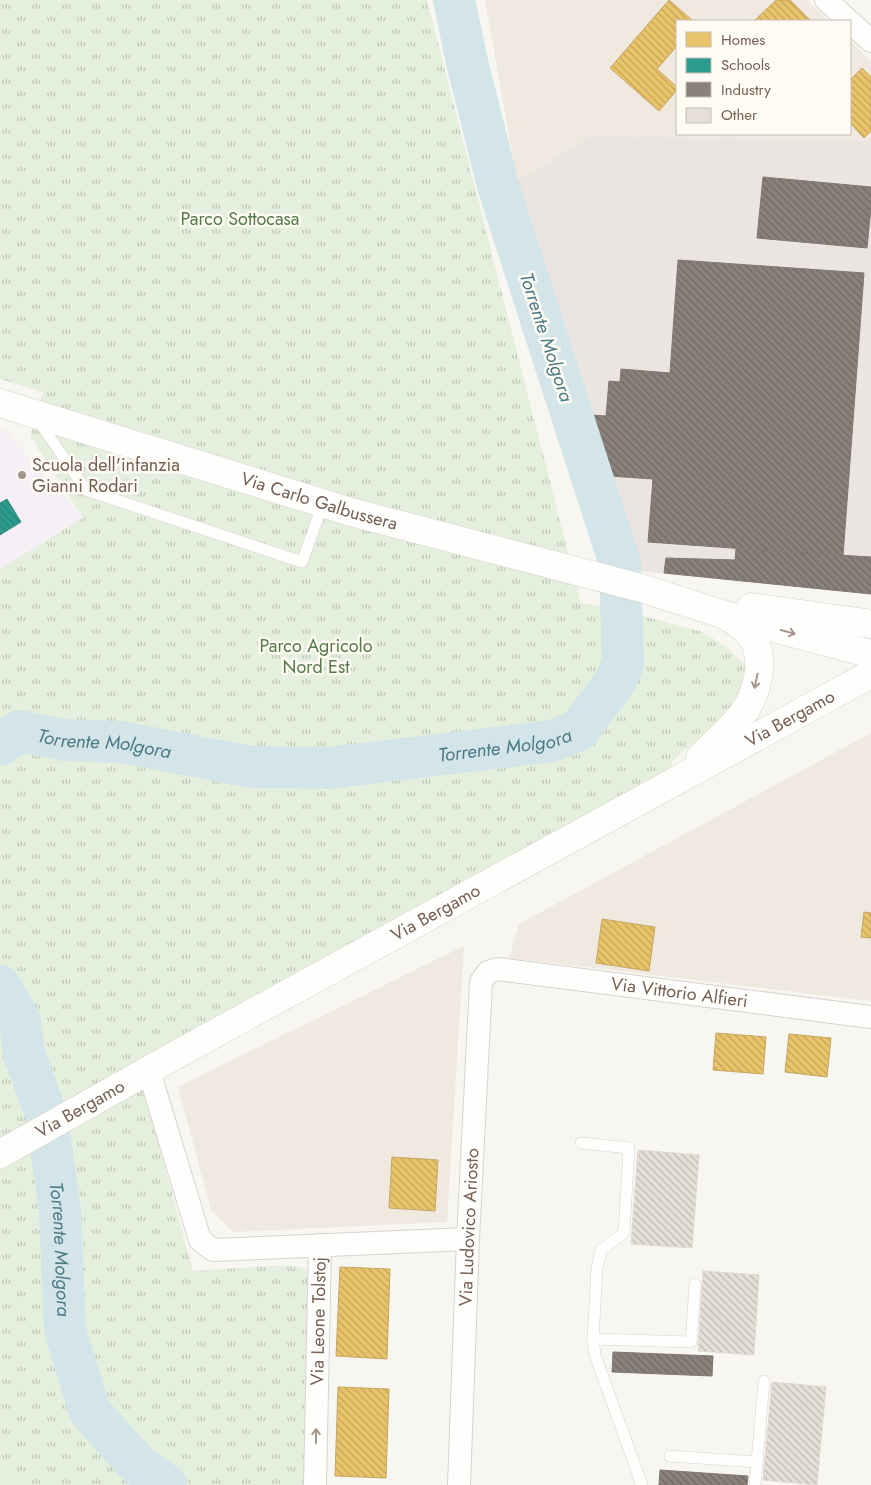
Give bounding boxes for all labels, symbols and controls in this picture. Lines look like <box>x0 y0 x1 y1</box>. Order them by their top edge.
legend <box>676 20 851 135</box>
text: Homes <box>721 29 765 51</box>
text: Schools <box>721 54 770 76</box>
text: Industry <box>721 79 771 101</box>
text: Other <box>721 104 758 126</box>
park label: Parco Sottocasa <box>180 206 300 232</box>
water label: Torrente Molgora <box>513 269 580 406</box>
place label: Scuola dell'infanzia Gianni Rodari <box>32 452 180 499</box>
street label: Via Carlo Galbussera <box>238 466 400 537</box>
marker: Scuola dell'infanzia Gianni Rodari <box>16 469 28 481</box>
one-way arrow <box>780 628 796 637</box>
park label: Parco Agricolo Nord Est <box>259 633 373 680</box>
one-way arrow <box>751 673 761 689</box>
street label: Via Bergamo <box>740 683 840 754</box>
water label: Torrente Molgora <box>437 721 576 769</box>
water label: Torrente Molgora <box>35 722 174 765</box>
street label: Via Bergamo <box>386 877 485 948</box>
street label: Via Vittorio Alfieri <box>609 971 749 1014</box>
street label: Via Bergamo <box>31 1073 130 1144</box>
street label: Via Ludovico Ariosto <box>453 1147 486 1307</box>
water label: Torrente Molgora <box>42 1181 77 1318</box>
street label: Via Leone Tolstoj <box>304 1257 333 1386</box>
one-way arrow <box>311 1429 321 1445</box>

